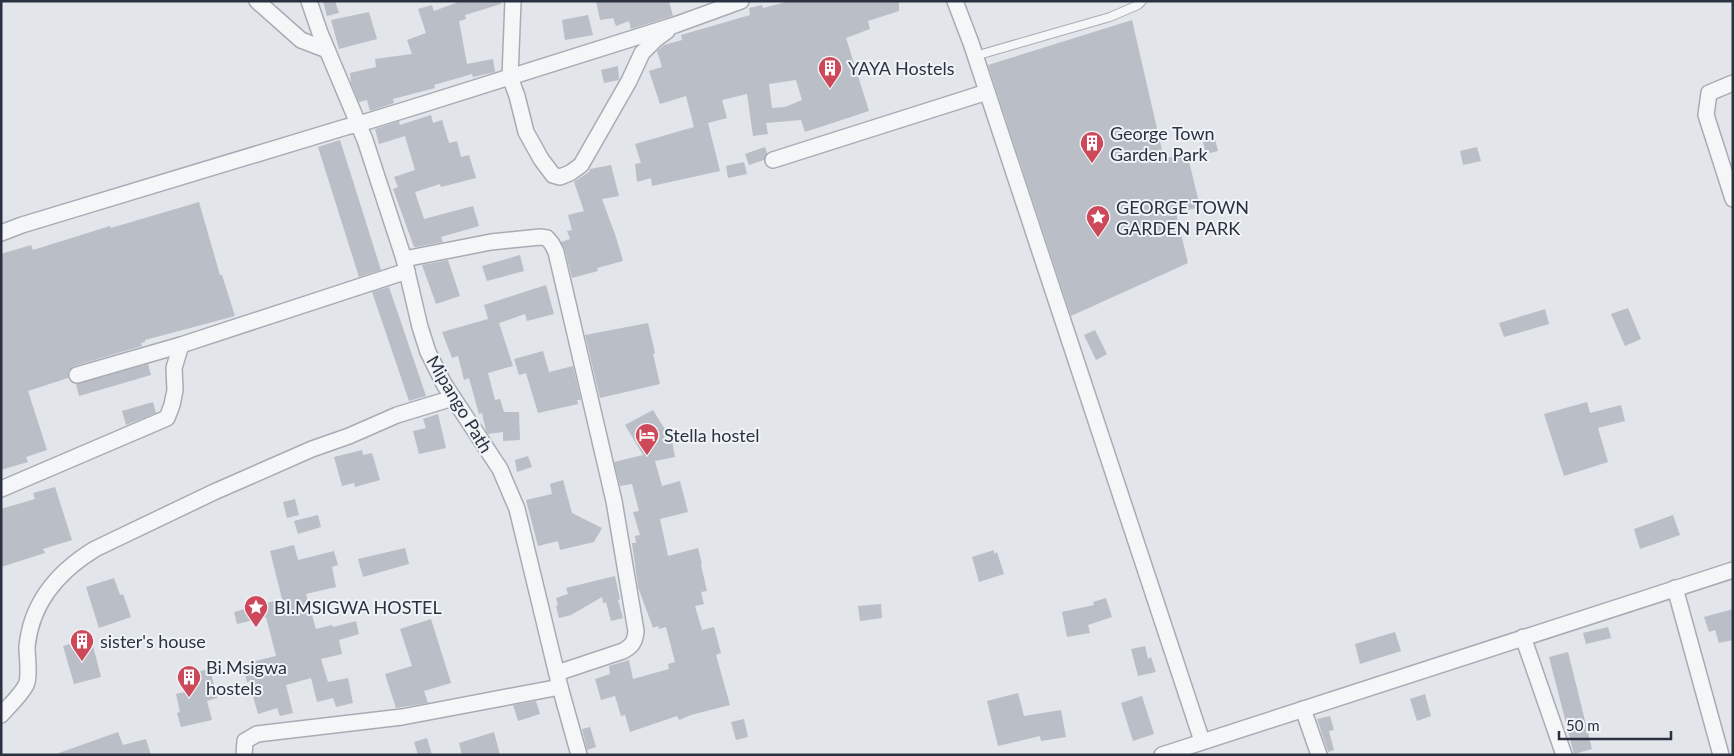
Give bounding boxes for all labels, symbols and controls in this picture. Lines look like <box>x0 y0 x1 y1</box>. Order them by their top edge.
building icon: YAYA Hostels <box>817 55 843 89</box>
place label: YAYA Hostels <box>848 57 955 79</box>
place label: George Town Garden Park <box>1110 122 1215 165</box>
building icon: George Town Garden Park <box>1079 130 1105 164</box>
place label: GEORGE TOWN GARDEN PARK <box>1116 196 1249 239</box>
place icon: GEORGE TOWN GARDEN PARK <box>1085 204 1111 238</box>
street label: Mipango Path <box>422 351 498 457</box>
hotel icon: Stella hostel <box>634 422 660 456</box>
place label: Stella hostel <box>664 424 760 446</box>
place icon: BI.MSIGWA HOSTEL <box>243 594 269 628</box>
place label: BI.MSIGWA HOSTEL <box>274 596 442 618</box>
building icon: sister's house <box>69 628 95 662</box>
place label: sister's house <box>100 630 206 652</box>
place label: Bi.Msigwa hostels <box>206 656 287 699</box>
building icon: Bi.Msigwa hostels <box>176 664 202 698</box>
scale bar <box>1559 708 1672 740</box>
text: 50 m <box>1566 716 1600 734</box>

